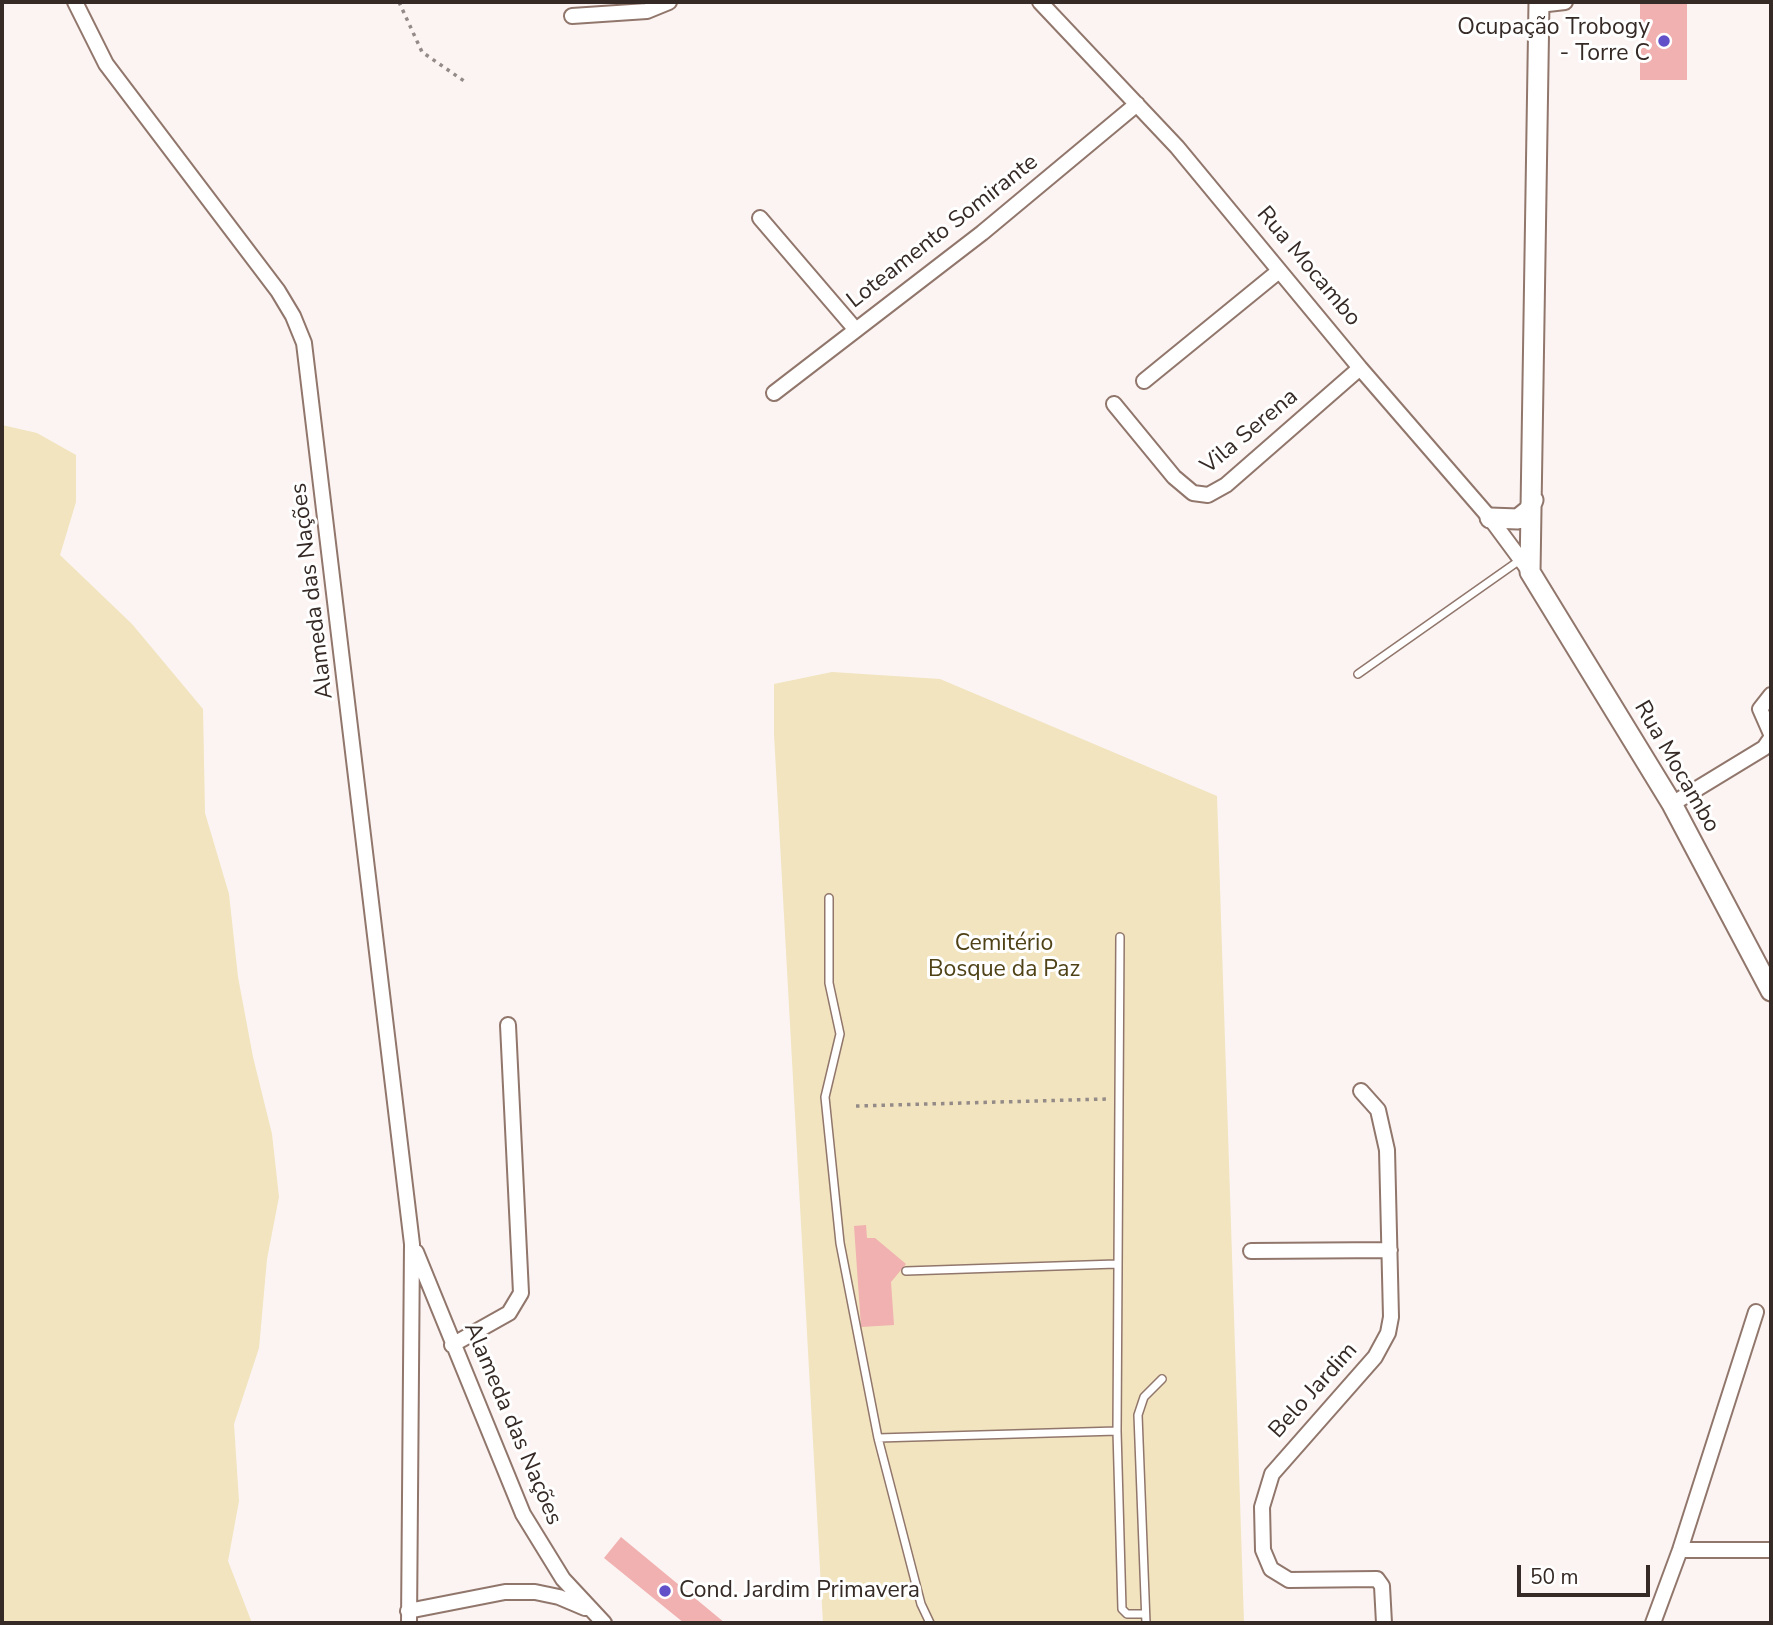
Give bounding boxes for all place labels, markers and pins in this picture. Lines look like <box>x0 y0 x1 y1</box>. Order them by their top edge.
place label: Ocupação Trobogy - Torre C <box>1457 14 1650 68</box>
marker: Ocupação Trobogy - Torre C <box>1656 33 1672 49</box>
place label: Cond. Jardim Primavera <box>679 1577 920 1605</box>
marker: Cond. Jardim Primavera <box>657 1583 673 1599</box>

